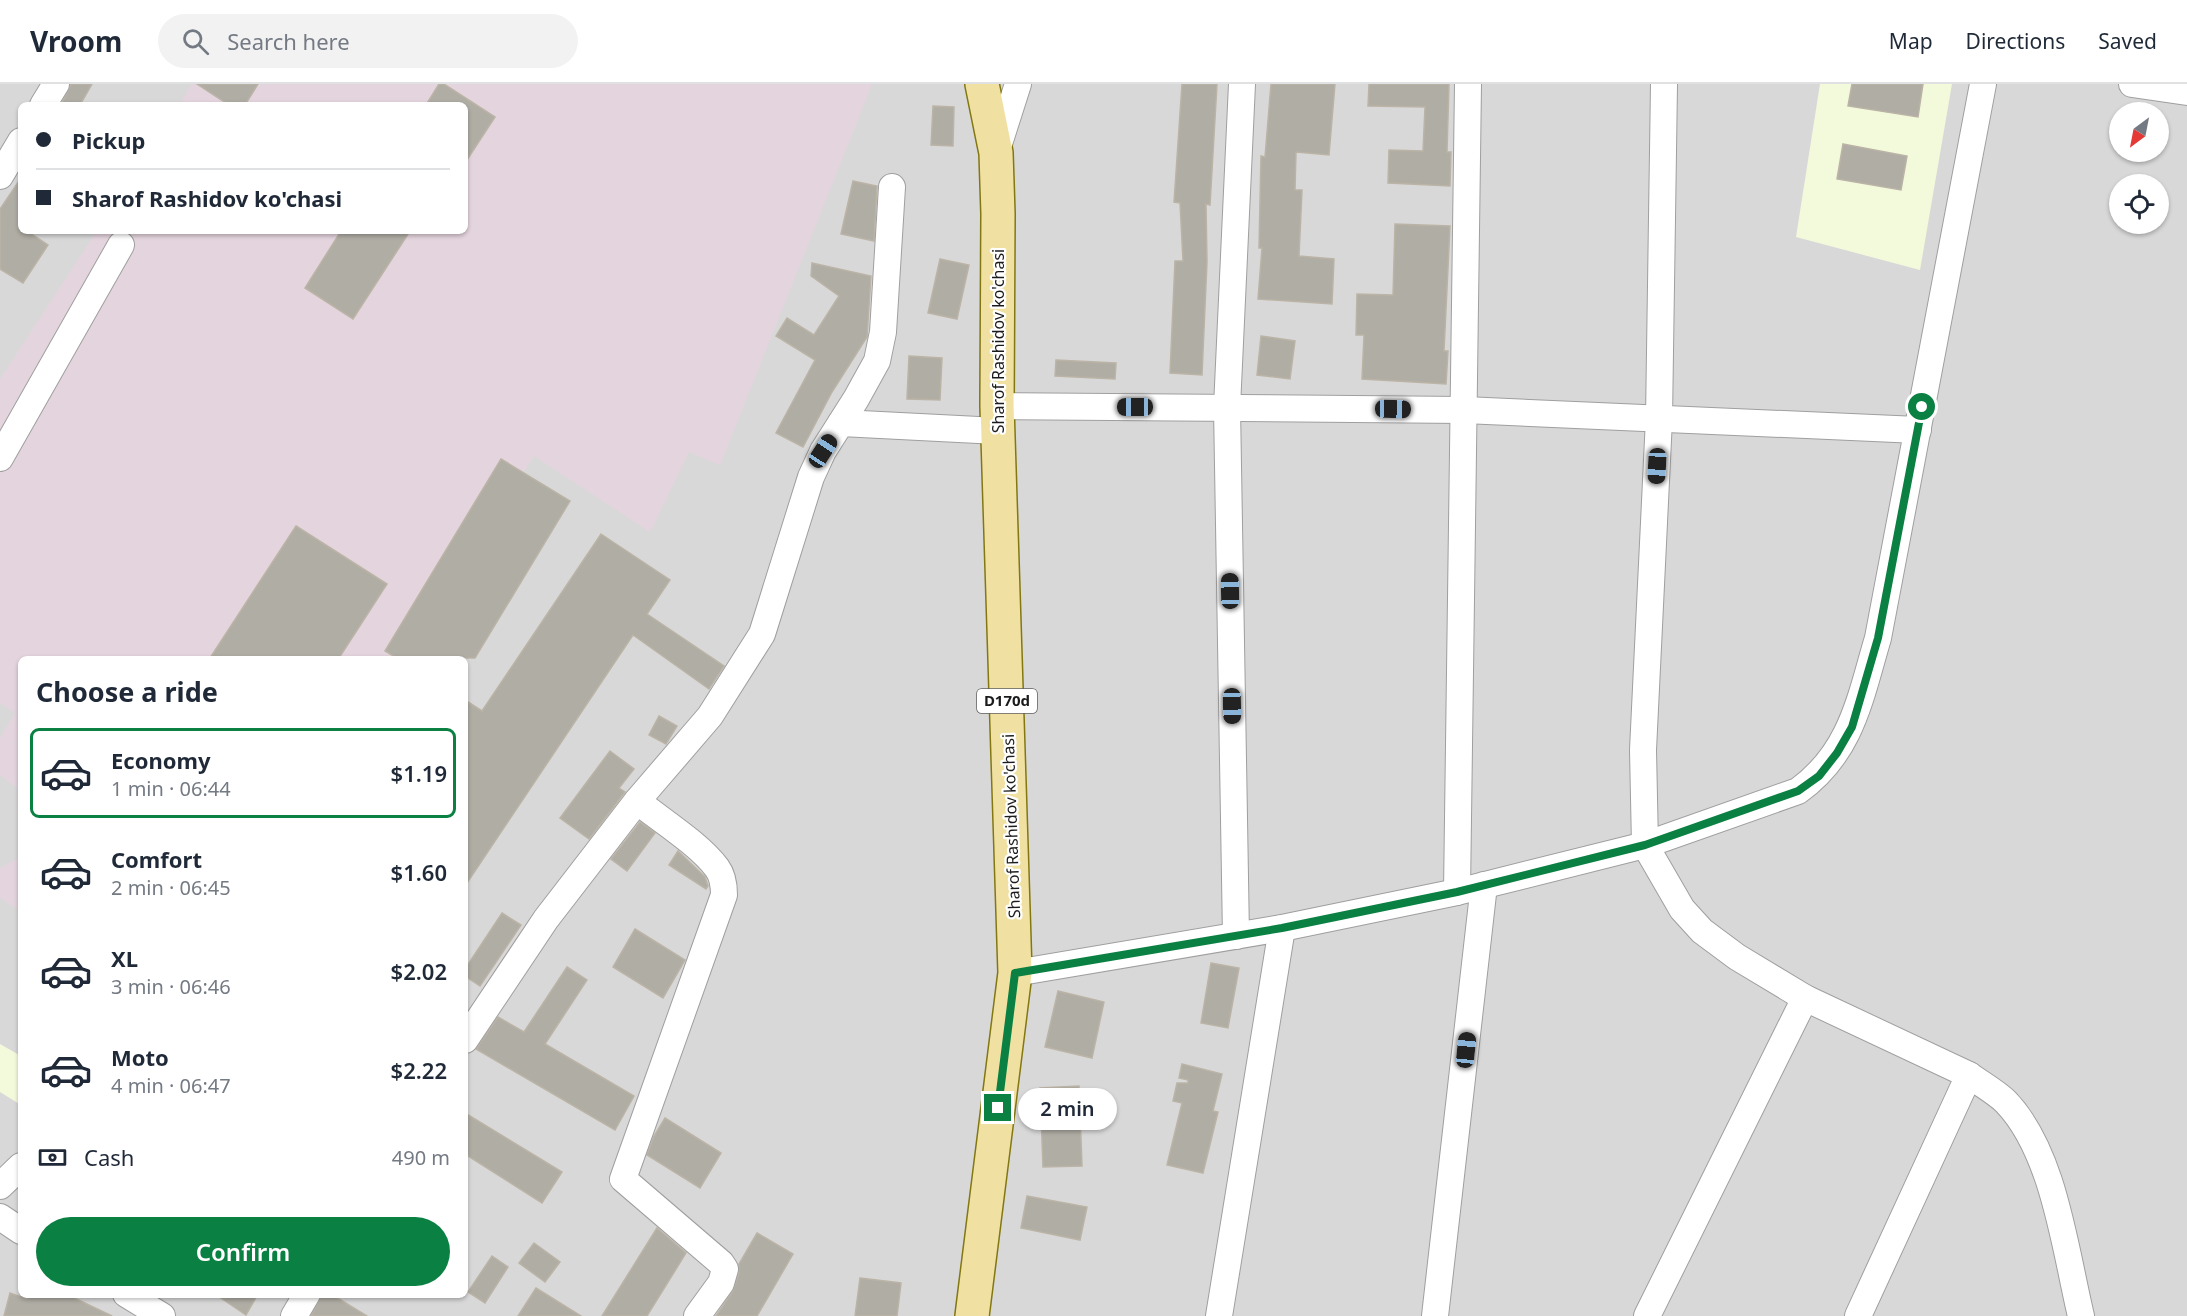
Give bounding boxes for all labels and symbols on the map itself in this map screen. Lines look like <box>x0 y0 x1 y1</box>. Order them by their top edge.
north arrow <box>2109 102 2169 162</box>
street label: Sharof Rashidov ko'chasi <box>987 249 1009 433</box>
route start <box>1908 393 1935 420</box>
car <box>1117 398 1153 416</box>
car <box>1375 400 1411 418</box>
car <box>806 431 840 471</box>
car <box>1647 448 1667 484</box>
car <box>1221 573 1239 609</box>
car <box>1223 688 1241 724</box>
road number: D170d <box>977 689 1037 713</box>
street label: Sharof Rashidov ko'chasi <box>997 733 1025 919</box>
car <box>1455 1031 1477 1069</box>
callout: 2 min <box>1019 1087 1118 1129</box>
route end <box>984 1094 1011 1121</box>

